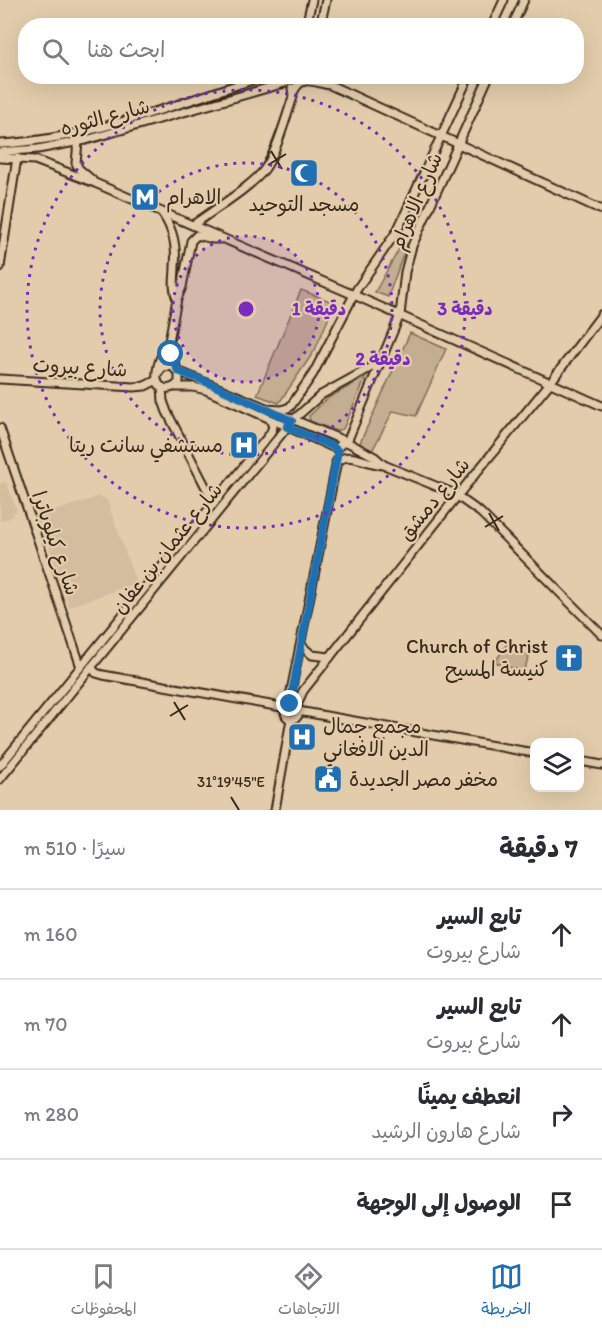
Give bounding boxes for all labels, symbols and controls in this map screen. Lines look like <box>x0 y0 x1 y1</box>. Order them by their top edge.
search box <box>18 18 584 84</box>
icon: search <box>39 35 72 68</box>
text: ابحث هنا <box>87 36 166 63</box>
street label: شارع الثوره <box>58 94 153 142</box>
street label: شارع الاهرام <box>385 149 451 255</box>
mosque icon: مسجد التوحيد <box>288 157 320 189</box>
metro station icon: الاهرام <box>129 181 161 213</box>
place label: الاهرام <box>166 185 221 213</box>
place label: مسجد التوحيد <box>249 192 360 217</box>
text: 1 دقيقة <box>292 298 346 320</box>
text: 3 دقيقة <box>437 298 493 320</box>
centre of rings <box>236 299 256 319</box>
route start <box>157 340 183 366</box>
text: 2 دقيقة <box>355 348 411 370</box>
street label: شارع بيروت <box>32 353 128 383</box>
hospital icon: مستشفي سانت ريتا <box>228 429 260 461</box>
place label: مستشفي سانت ريتا <box>69 433 223 463</box>
street label: شارع دمشق <box>393 453 476 546</box>
street label: شارع عثمان بن عفان <box>107 478 229 620</box>
street label: شارع كيلوباترا <box>25 488 85 599</box>
place label: Church of Christ كنيسة المسيح <box>406 634 548 683</box>
church icon: Church of Christ كنيسة المسيح <box>553 642 585 674</box>
route end <box>276 690 302 716</box>
place label: مجمع جمال الدين الافغاني <box>323 714 429 767</box>
hospital icon: مجمع جمال الدين الافغاني <box>286 721 318 753</box>
map controls <box>530 738 584 792</box>
button: layers <box>530 738 584 792</box>
public building icon: مخفر مصر الجديدة <box>312 763 344 795</box>
place label: مخفر مصر الجديدة <box>349 767 498 791</box>
text: 31°19'45"E <box>197 773 265 791</box>
text: 7 دقيقة <box>499 832 578 864</box>
text: سيرًا · 510 m <box>24 836 126 860</box>
text: تابع السير <box>438 903 521 930</box>
icon: ahead <box>545 918 578 951</box>
text: 160 m <box>24 922 78 946</box>
text: شارع بيروت <box>426 939 521 963</box>
text: تابع السير <box>438 993 521 1020</box>
icon: ahead <box>545 1008 578 1041</box>
text: 70 m <box>24 1012 68 1036</box>
text: شارع بيروت <box>426 1029 521 1053</box>
text: انعطف يمينًا <box>418 1083 521 1110</box>
icon: right <box>545 1098 578 1131</box>
text: 280 m <box>24 1102 79 1126</box>
text: شارع هارون الرشيد <box>371 1119 521 1143</box>
icon: arrive <box>545 1188 578 1221</box>
text: الوصول إلى الوجهة <box>356 1189 521 1216</box>
tab: المحفوظات <box>71 1260 137 1323</box>
tab: الاتجاهات <box>278 1260 340 1323</box>
tab: الخريطة <box>481 1260 531 1323</box>

